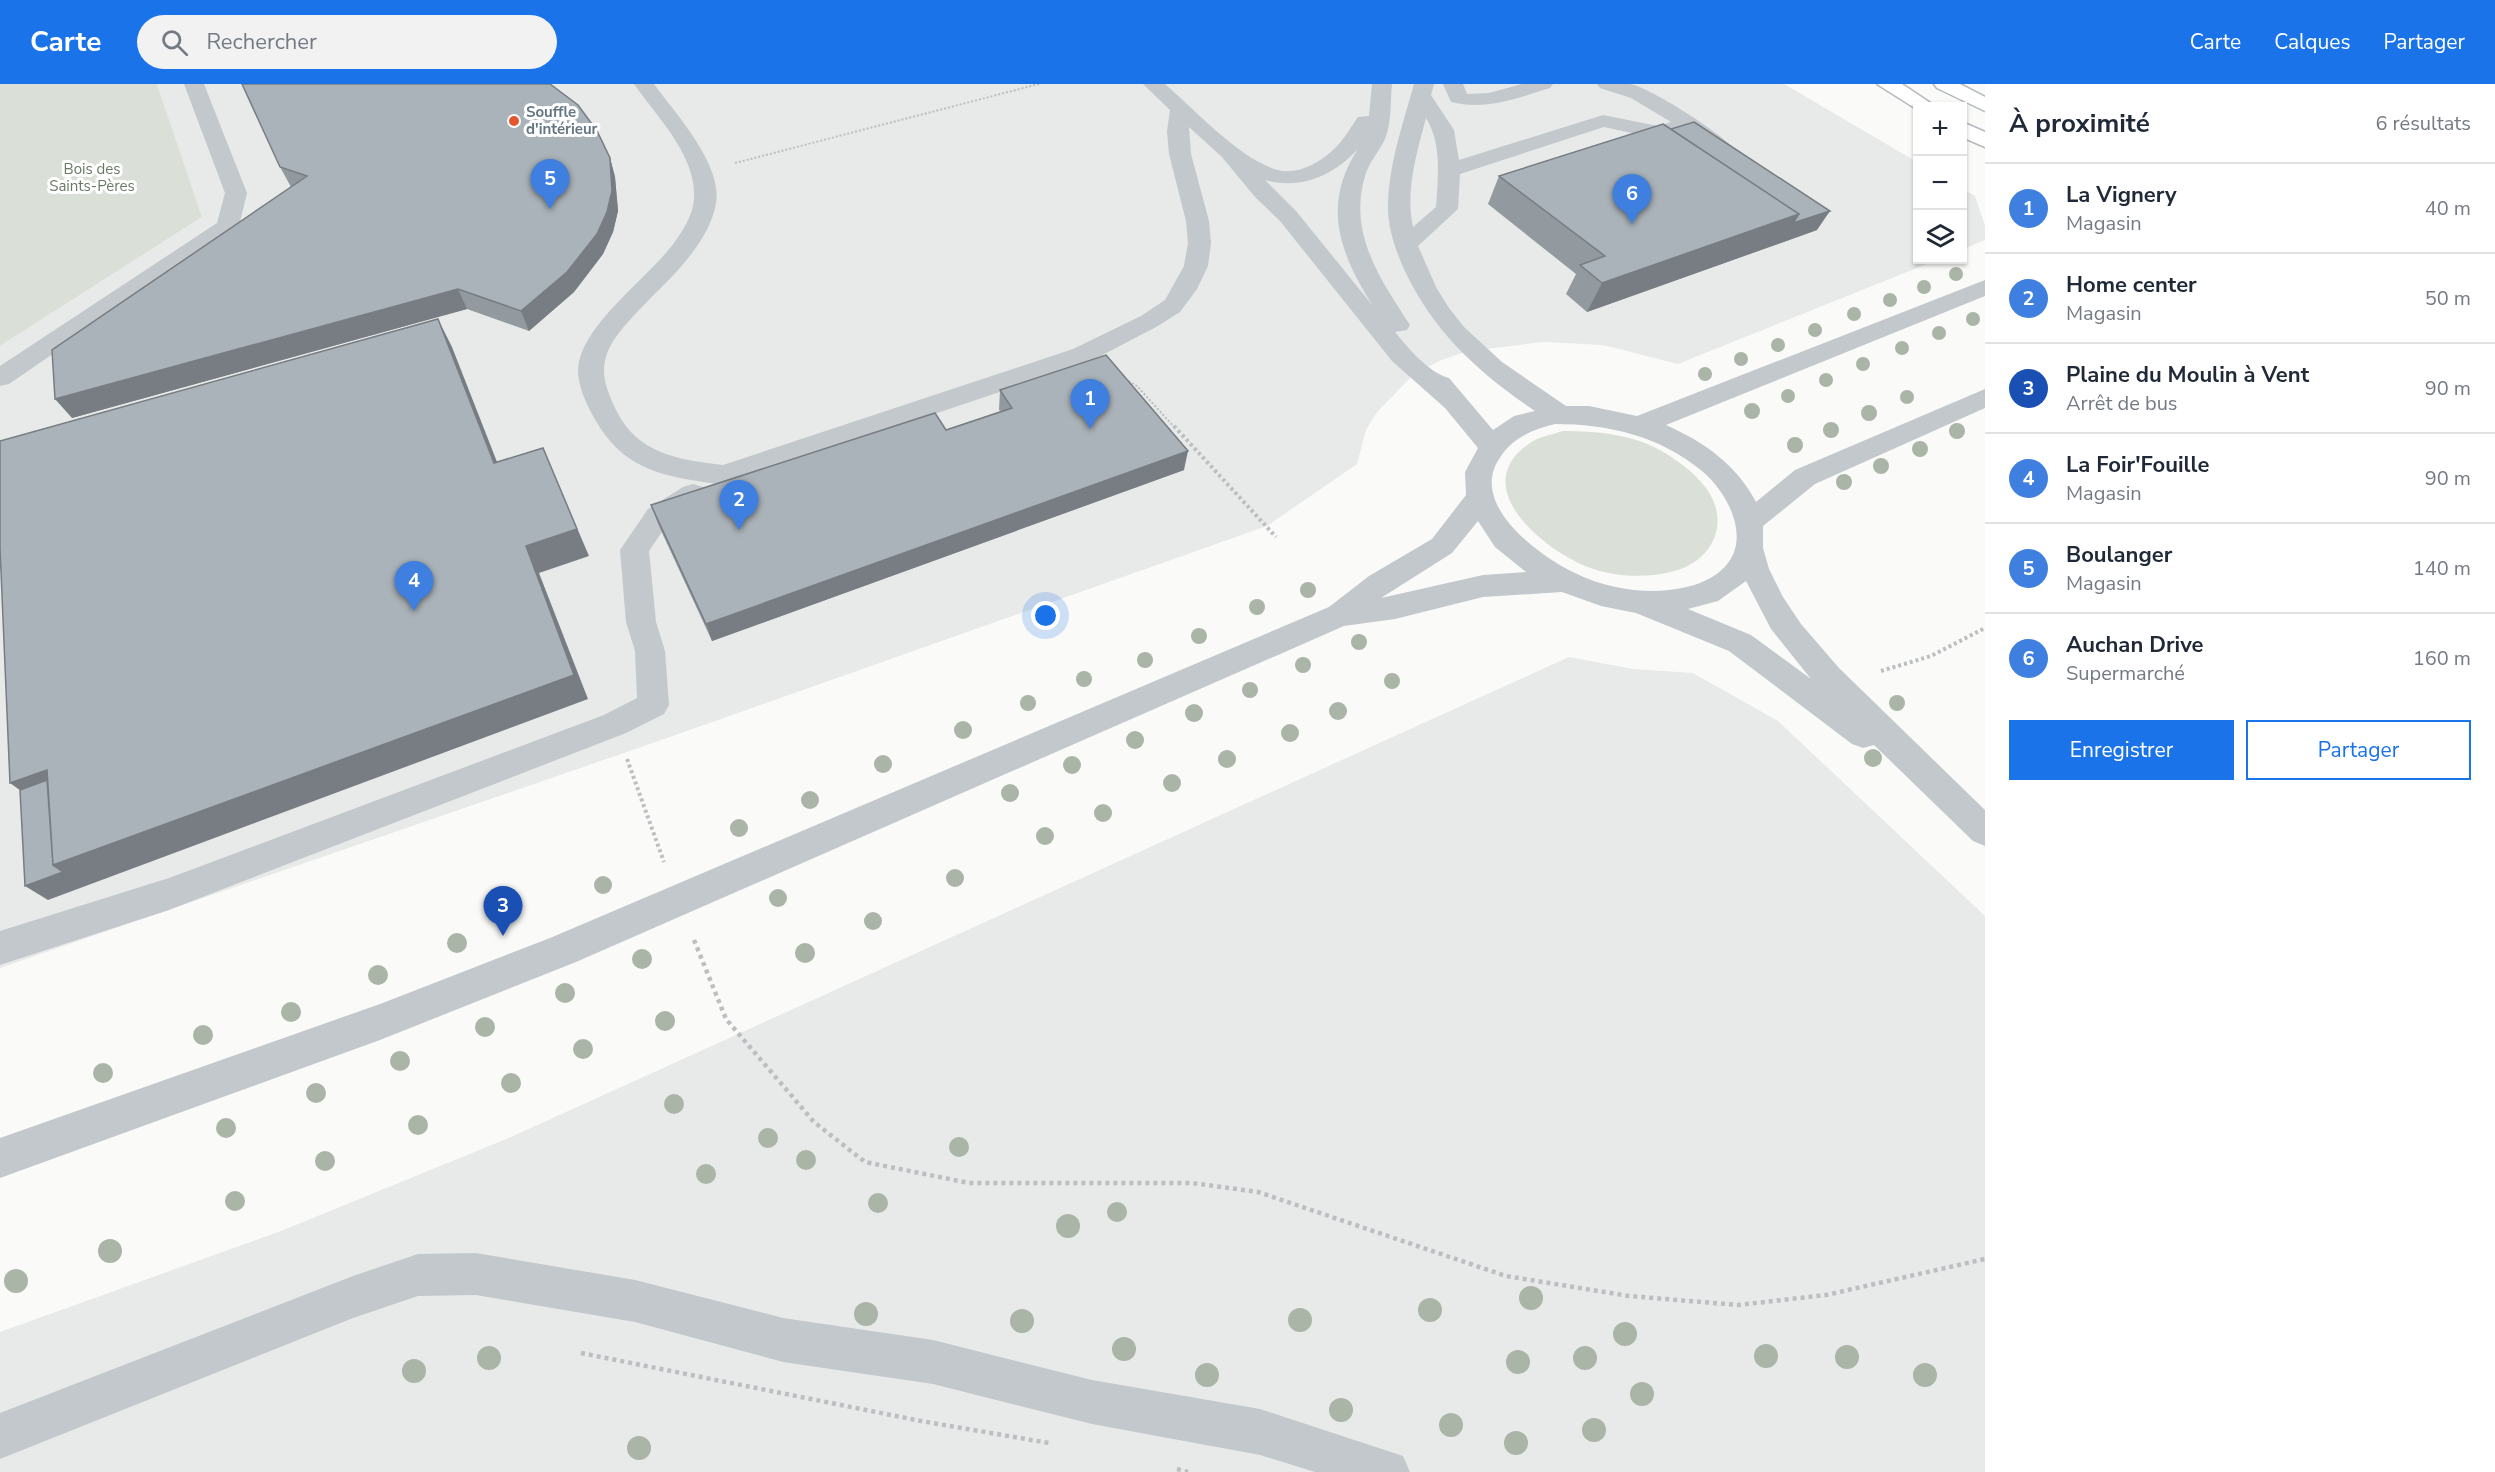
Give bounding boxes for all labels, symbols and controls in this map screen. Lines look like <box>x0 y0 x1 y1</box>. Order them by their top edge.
search box <box>137 15 557 69</box>
text: Carte <box>30 23 101 61</box>
icon: search <box>158 26 191 59</box>
text: Rechercher <box>206 27 317 57</box>
text: Carte <box>2190 28 2241 56</box>
text: Calques <box>2274 28 2351 56</box>
text: Partager <box>2384 28 2465 56</box>
place label: Souffle d'intérieur <box>526 102 598 139</box>
map controls <box>1913 102 1967 264</box>
button: + <box>1913 102 1967 156</box>
text: À proximité <box>2009 106 2150 141</box>
text: 6 résultats <box>2375 110 2471 137</box>
marker: Souffle d'intérieur <box>507 114 521 128</box>
button: − <box>1913 156 1967 210</box>
park label: Bois des Saints-Pères <box>49 159 135 196</box>
pin: 5 <box>530 160 570 209</box>
pin: 6 <box>1612 174 1652 224</box>
text: La Vignery <box>2066 180 2177 210</box>
text: 1 <box>2023 195 2035 222</box>
text: 40 m <box>2425 195 2471 222</box>
button: layers <box>1913 210 1967 264</box>
text: Magasin <box>2066 210 2142 237</box>
text: Home center <box>2066 270 2197 300</box>
text: 2 <box>2023 285 2035 312</box>
text: 50 m <box>2425 285 2471 312</box>
text: Magasin <box>2066 300 2142 327</box>
text: Plaine du Moulin à Vent <box>2066 360 2309 390</box>
text: 3 <box>2023 375 2035 402</box>
text: 90 m <box>2425 375 2471 402</box>
pin: 1 <box>1070 380 1110 429</box>
text: Arrêt de bus <box>2066 390 2177 417</box>
text: La Foir'Fouille <box>2066 450 2209 480</box>
text: 4 <box>2023 465 2035 492</box>
text: 90 m <box>2425 465 2471 492</box>
pin: 2 <box>720 480 758 530</box>
text: Magasin <box>2066 480 2142 507</box>
text: Boulanger <box>2066 540 2172 570</box>
text: 5 <box>2023 555 2035 582</box>
text: 140 m <box>2413 555 2471 582</box>
pin: 4 <box>394 562 434 611</box>
text: Magasin <box>2066 570 2142 597</box>
your location <box>1031 601 1060 630</box>
text: Auchan Drive <box>2066 630 2204 660</box>
text: 6 <box>2023 645 2035 672</box>
text: 160 m <box>2413 645 2471 672</box>
text: Supermarché <box>2066 660 2185 687</box>
button: Enregistrer <box>2009 720 2234 780</box>
button: Partager <box>2246 720 2471 780</box>
pin: 3 <box>484 886 522 936</box>

